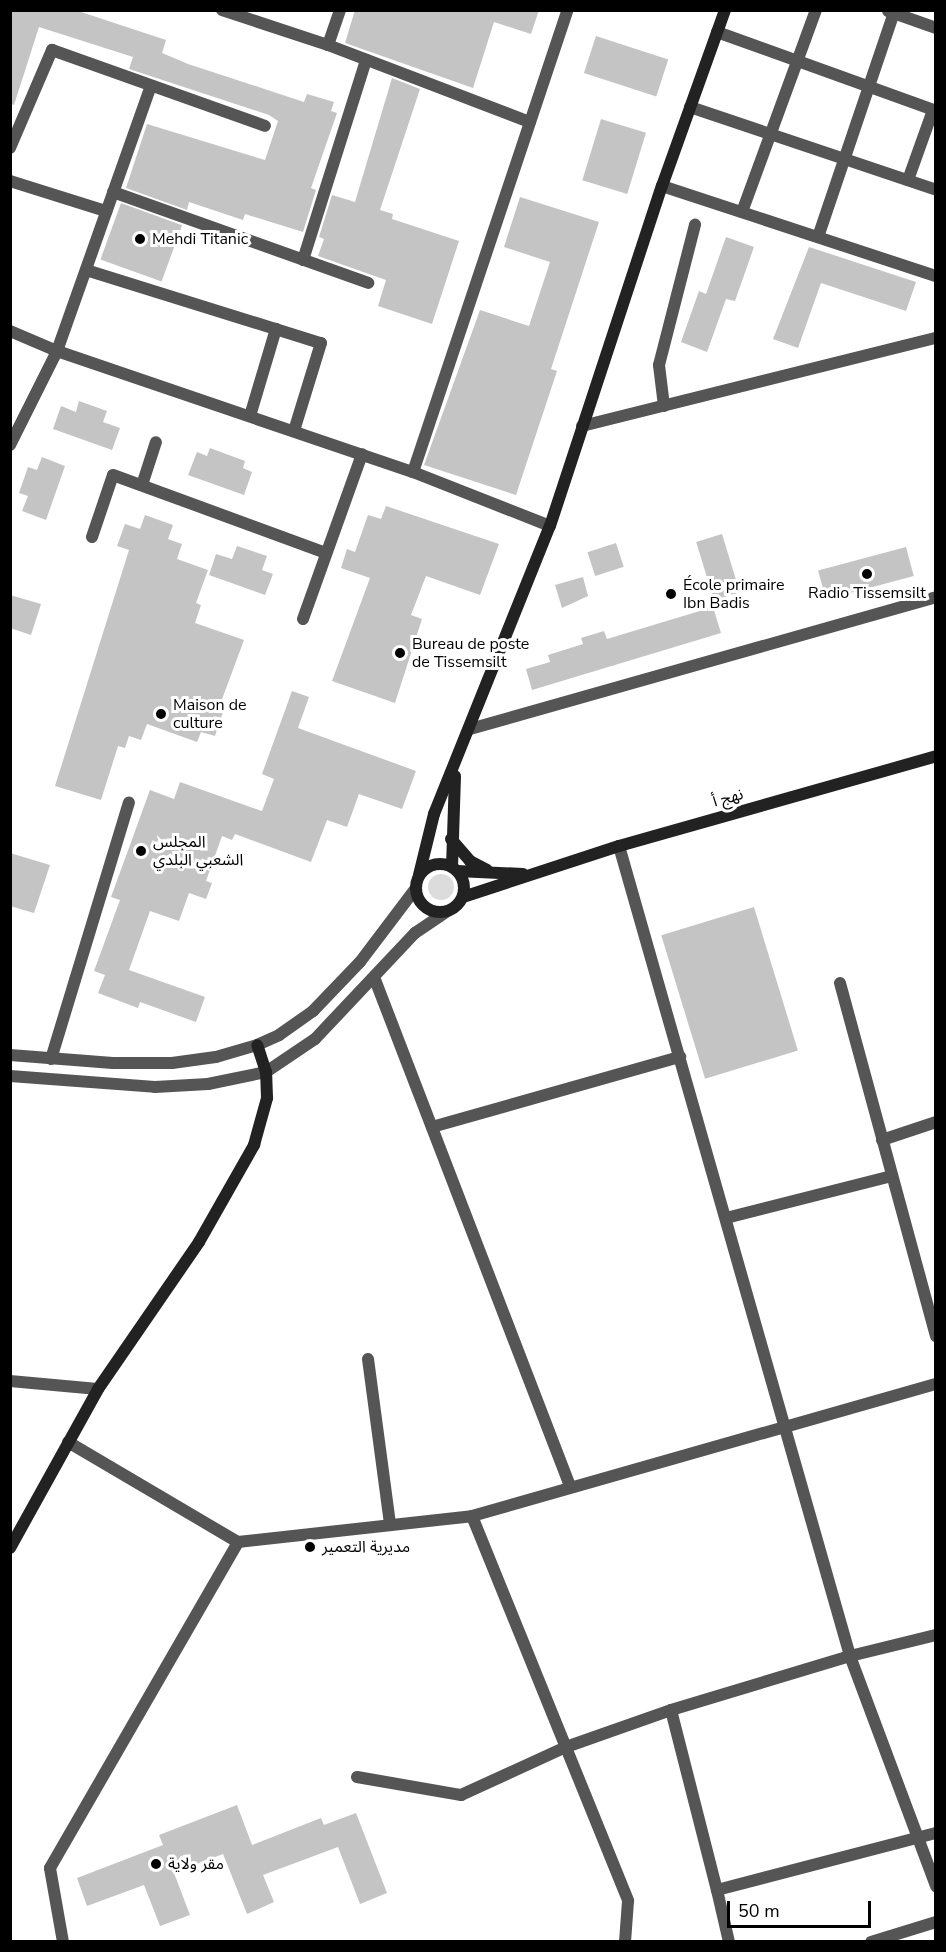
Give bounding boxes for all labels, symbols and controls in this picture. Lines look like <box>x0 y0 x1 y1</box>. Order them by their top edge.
place label: Mehdi Titanic <box>152 229 248 249</box>
marker: Mehdi Titanic <box>133 232 147 246</box>
marker: Radio Tissemsilt <box>860 567 874 581</box>
place label: École primaire Ibn Badis <box>683 575 784 613</box>
place label: Radio Tissemsilt <box>808 583 926 603</box>
marker: École primaire Ibn Badis <box>664 587 678 601</box>
place label: Bureau de poste de Tissemsilt <box>412 634 529 672</box>
marker: Bureau de poste de Tissemsilt <box>393 646 407 660</box>
place label: Maison de culture <box>173 695 247 733</box>
marker: Maison de culture <box>154 707 168 721</box>
street label: نهج أ <box>711 785 745 811</box>
place label: المجلس الشعبي البلدي <box>153 832 243 870</box>
marker: المجلس الشعبي البلدي <box>134 844 148 858</box>
place label: مديرية التعمير <box>322 1537 410 1557</box>
marker: مديرية التعمير <box>303 1540 317 1554</box>
place label: مقر ولاية <box>168 1854 224 1874</box>
marker: مقر ولاية <box>149 1857 163 1871</box>
scale bar <box>730 1889 874 1927</box>
text: 50 m <box>738 1899 780 1923</box>

